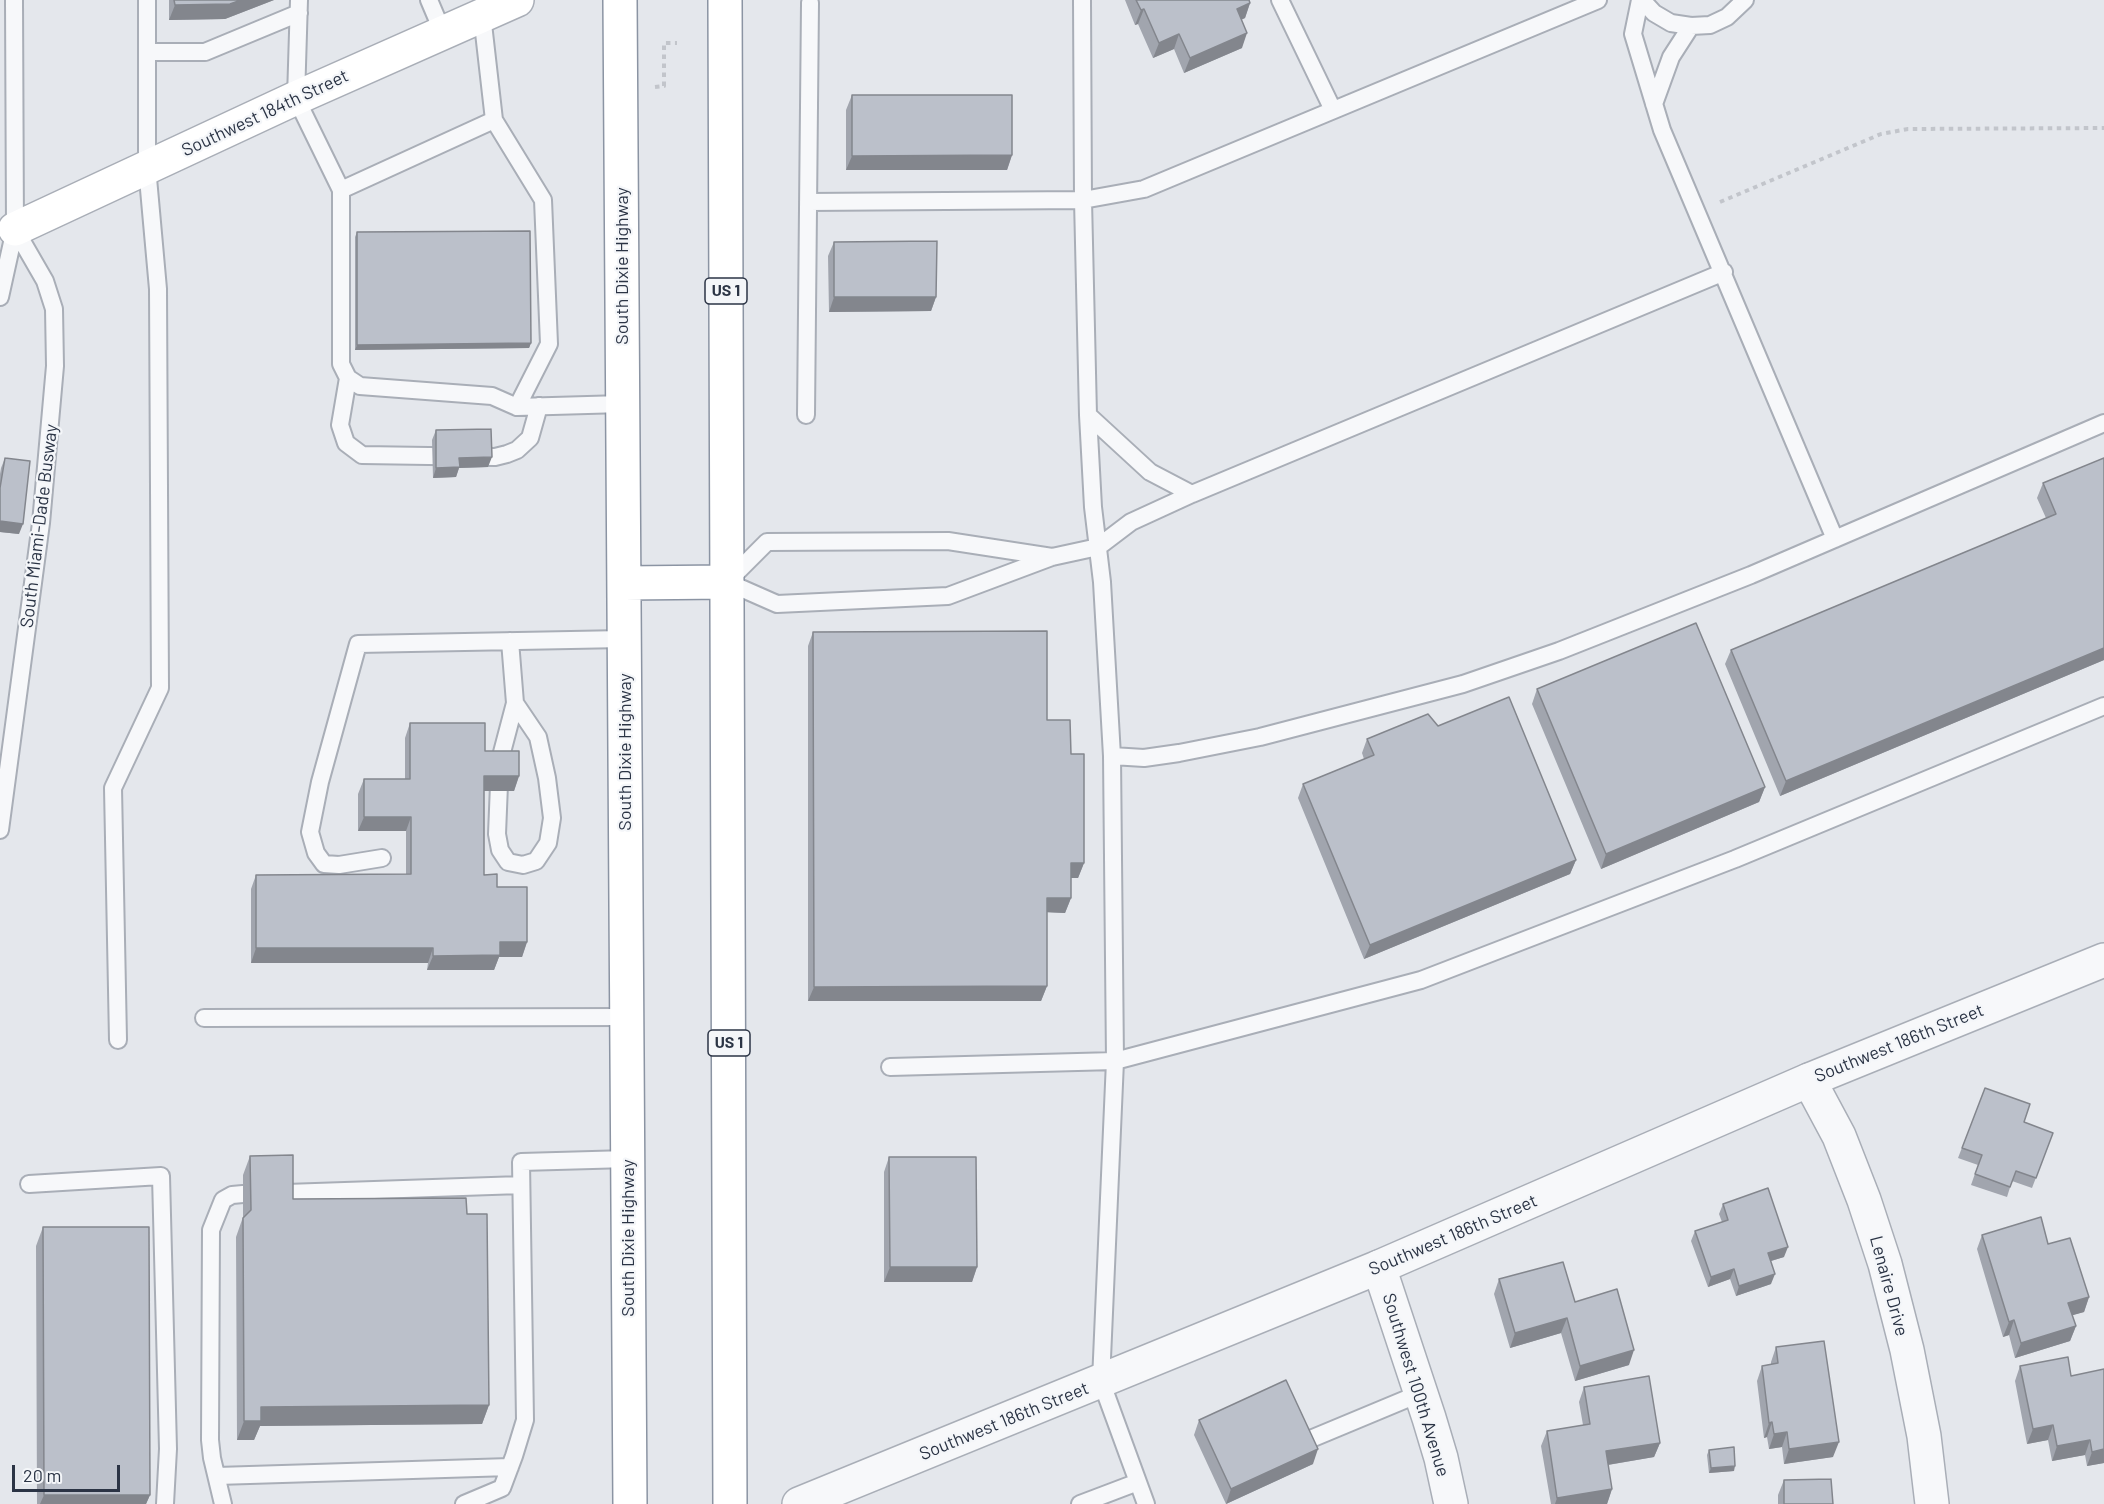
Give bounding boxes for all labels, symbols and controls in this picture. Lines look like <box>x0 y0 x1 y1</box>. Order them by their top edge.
street label: Southwest 184th Street <box>178 65 352 161</box>
street label: South Dixie Highway <box>611 187 633 345</box>
road number: US 1 <box>705 278 747 304</box>
street label: South Miami-Dade Busway <box>16 423 62 629</box>
street label: South Dixie Highway <box>614 673 636 831</box>
street label: Southwest 186th Street <box>1811 999 1987 1087</box>
road number: US 1 <box>708 1030 750 1056</box>
street label: South Dixie Highway <box>617 1159 639 1317</box>
street label: Southwest 186th Street <box>1366 1190 1540 1280</box>
street label: Lenaire Drive <box>1865 1233 1913 1339</box>
street label: Southwest 100th Avenue <box>1378 1291 1454 1479</box>
street label: Southwest 186th Street <box>916 1377 1092 1465</box>
scale bar <box>15 1453 123 1491</box>
text: 20 m <box>23 1464 61 1486</box>

